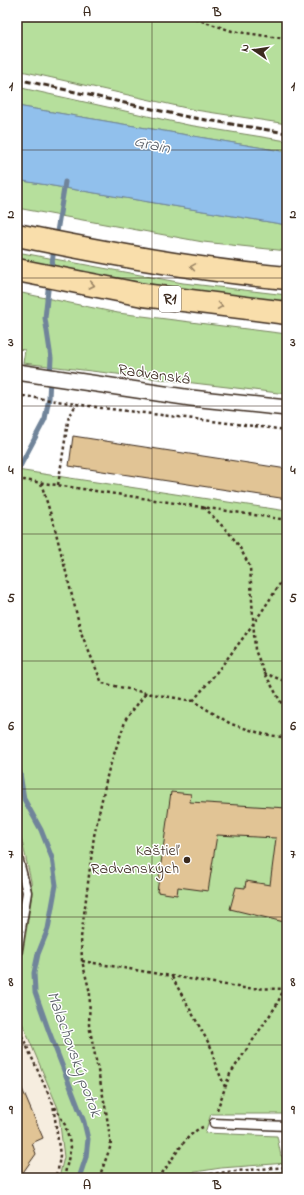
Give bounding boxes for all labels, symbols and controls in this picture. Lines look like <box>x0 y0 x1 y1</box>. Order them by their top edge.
text: A <box>83 3 91 22</box>
text: B <box>212 3 222 22</box>
north arrow <box>234 30 274 70</box>
text: N <box>237 43 254 53</box>
text: 1 <box>9 77 14 96</box>
text: 1 <box>291 77 296 96</box>
water label: Grain <box>131 129 173 161</box>
text: 2 <box>7 205 15 224</box>
text: 2 <box>289 205 297 224</box>
one-way arrow <box>190 263 196 271</box>
one-way arrow <box>89 280 95 289</box>
road number: R1 <box>159 286 181 312</box>
one-way arrow <box>217 301 223 310</box>
text: 3 <box>7 333 14 352</box>
text: 3 <box>289 333 296 352</box>
street label: Radvanská <box>116 358 192 392</box>
text: 4 <box>7 461 14 480</box>
text: 4 <box>289 461 296 480</box>
text: 5 <box>7 589 15 608</box>
text: 5 <box>289 589 297 608</box>
text: 6 <box>7 717 14 736</box>
text: 6 <box>289 717 296 736</box>
place label: Kaštieľ Radvanských <box>91 839 180 881</box>
text: 7 <box>8 845 14 864</box>
text: 7 <box>290 845 296 864</box>
marker: Kaštieľ Radvanských <box>182 855 192 865</box>
text: 8 <box>8 973 14 992</box>
text: 8 <box>290 973 296 992</box>
water label: Malachovský potok <box>39 988 109 1122</box>
text: 9 <box>8 1101 14 1120</box>
text: 9 <box>290 1101 296 1120</box>
text: A <box>83 1176 91 1195</box>
text: B <box>212 1176 222 1195</box>

